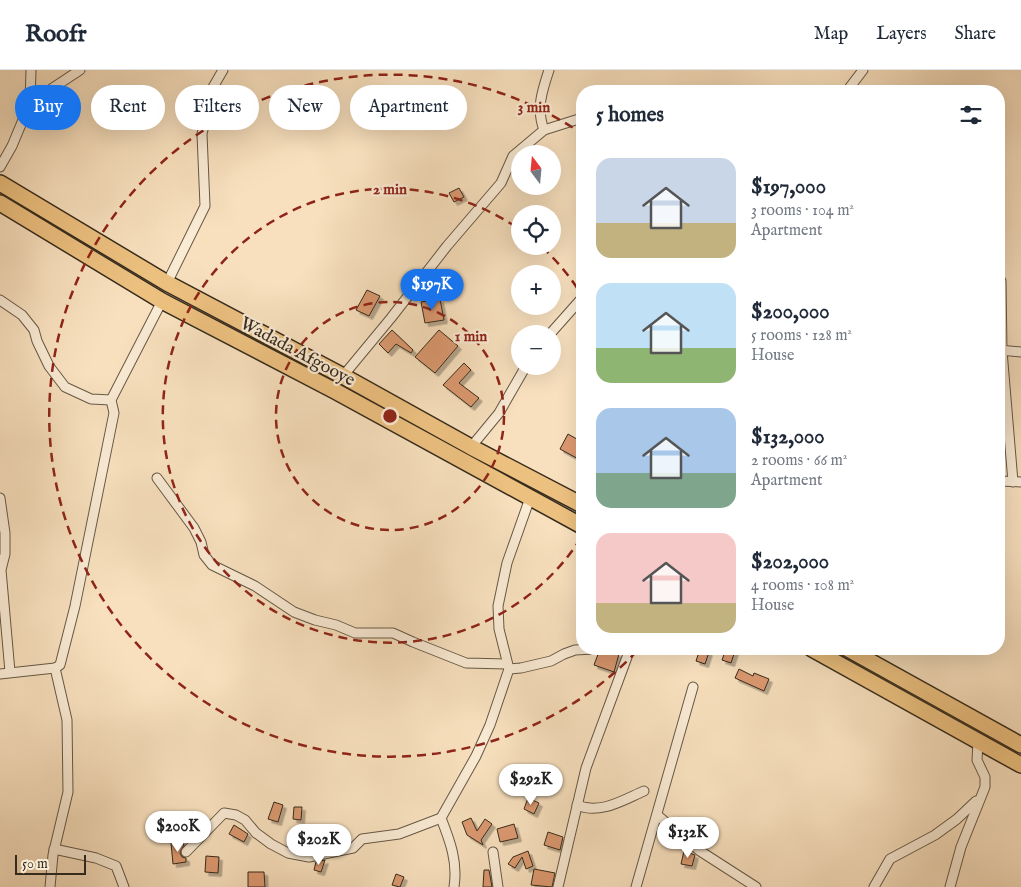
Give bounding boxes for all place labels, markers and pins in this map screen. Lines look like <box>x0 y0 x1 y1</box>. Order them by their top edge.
pin: $197K <box>397 268 467 311</box>
centre of rings <box>381 407 399 425</box>
pin: $292K <box>496 764 566 806</box>
pin: $200K <box>143 810 213 853</box>
pin: $132K <box>653 816 723 859</box>
pin: $202K <box>284 824 354 866</box>

